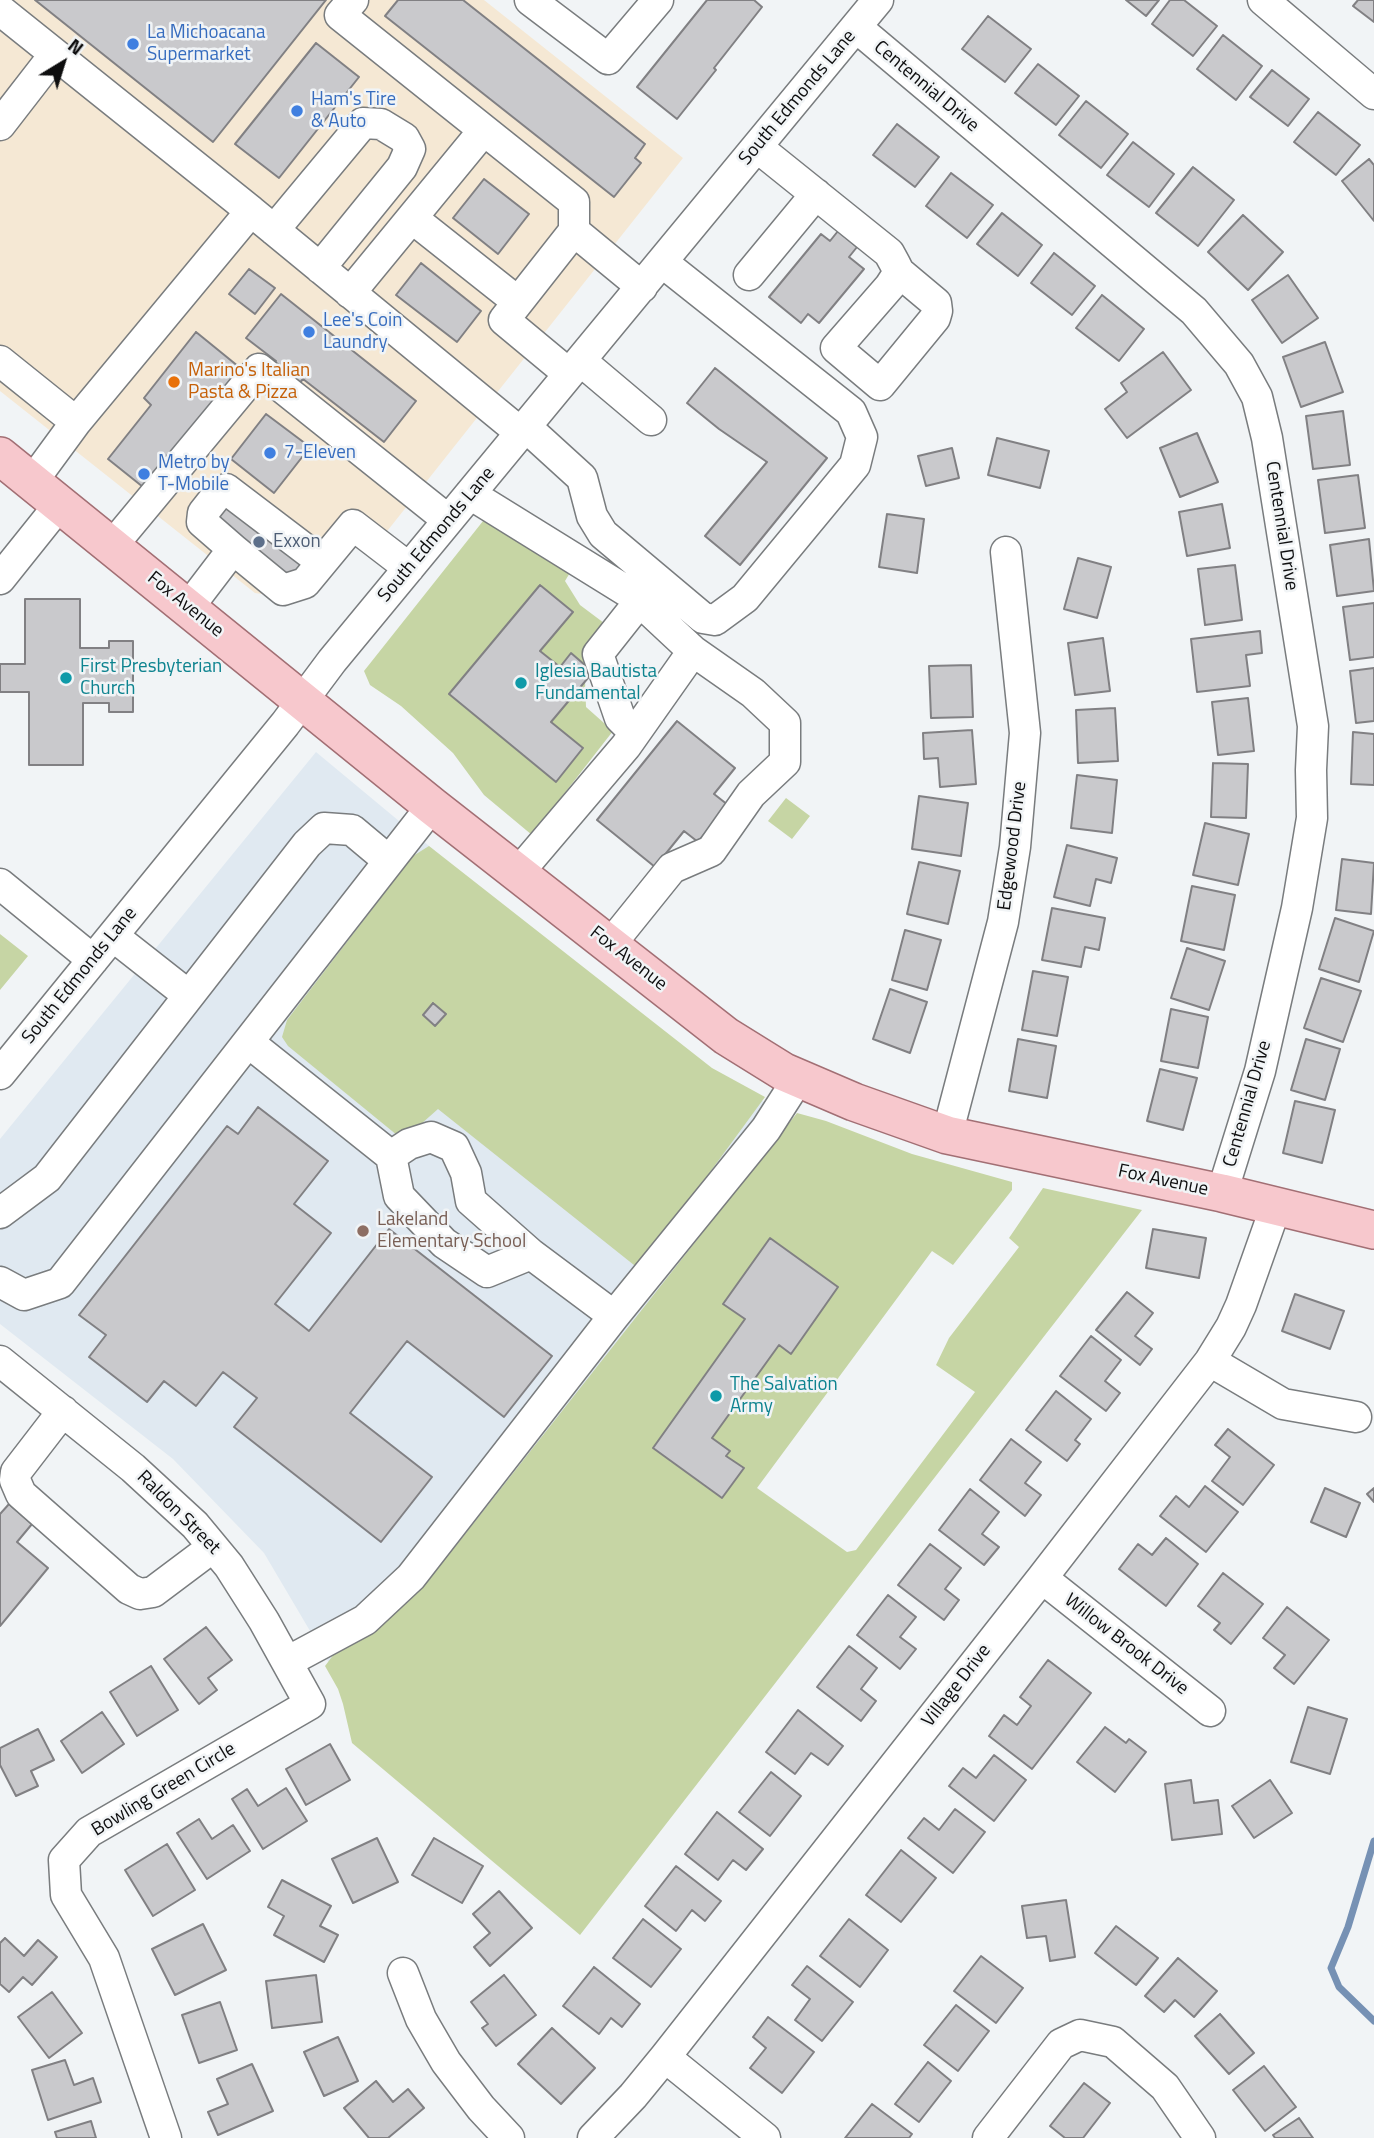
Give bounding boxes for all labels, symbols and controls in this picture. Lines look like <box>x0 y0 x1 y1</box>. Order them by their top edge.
place label: La Michoacana Supermarket <box>147 22 265 66</box>
street label: South Edmonds Lane <box>735 26 861 170</box>
north arrow <box>28 28 98 98</box>
text: N <box>62 31 90 62</box>
marker: La Michoacana Supermarket <box>125 36 141 52</box>
street label: Centennial Drive <box>869 36 983 138</box>
place label: Ham's Tire & Auto <box>311 89 396 133</box>
marker: Ham's Tire & Auto <box>289 103 305 119</box>
place label: Lee's Coin Laundry <box>323 310 402 354</box>
marker: Lee's Coin Laundry <box>301 324 317 340</box>
place label: Marino's Italian Pasta & Pizza <box>188 360 310 404</box>
marker: Marino's Italian Pasta & Pizza <box>166 374 182 390</box>
place label: 7-Eleven <box>284 442 356 464</box>
marker: 7-Eleven <box>262 445 278 461</box>
place label: Metro by T-Mobile <box>158 452 230 496</box>
street label: Centennial Drive <box>1260 460 1302 592</box>
street label: South Edmonds Lane <box>374 463 500 607</box>
marker: Metro by T-Mobile <box>136 466 152 482</box>
place label: Exxon <box>273 531 321 553</box>
marker: Exxon <box>251 534 267 550</box>
street label: Fox Avenue <box>142 567 228 643</box>
place label: First Presbyterian Church <box>80 656 222 700</box>
place label: Iglesia Bautista Fundamental <box>535 661 657 705</box>
marker: First Presbyterian Church <box>58 670 74 686</box>
marker: Iglesia Bautista Fundamental <box>513 675 529 691</box>
street label: Edgewood Drive <box>994 780 1032 912</box>
street label: South Edmonds Lane <box>18 903 142 1049</box>
street label: Fox Avenue <box>585 922 671 996</box>
street label: Centennial Drive <box>1219 1038 1277 1170</box>
street label: Fox Avenue <box>1116 1160 1210 1202</box>
place label: Lakeland Elementary School <box>377 1209 526 1253</box>
marker: Lakeland Elementary School <box>355 1223 371 1239</box>
place label: The Salvation Army <box>730 1374 838 1418</box>
marker: The Salvation Army <box>708 1388 724 1404</box>
street label: Raldon Street <box>131 1466 225 1560</box>
street label: Willow Brook Drive <box>1059 1589 1193 1701</box>
street label: Village Drive <box>918 1640 996 1732</box>
street label: Bowling Green Circle <box>88 1738 240 1842</box>

